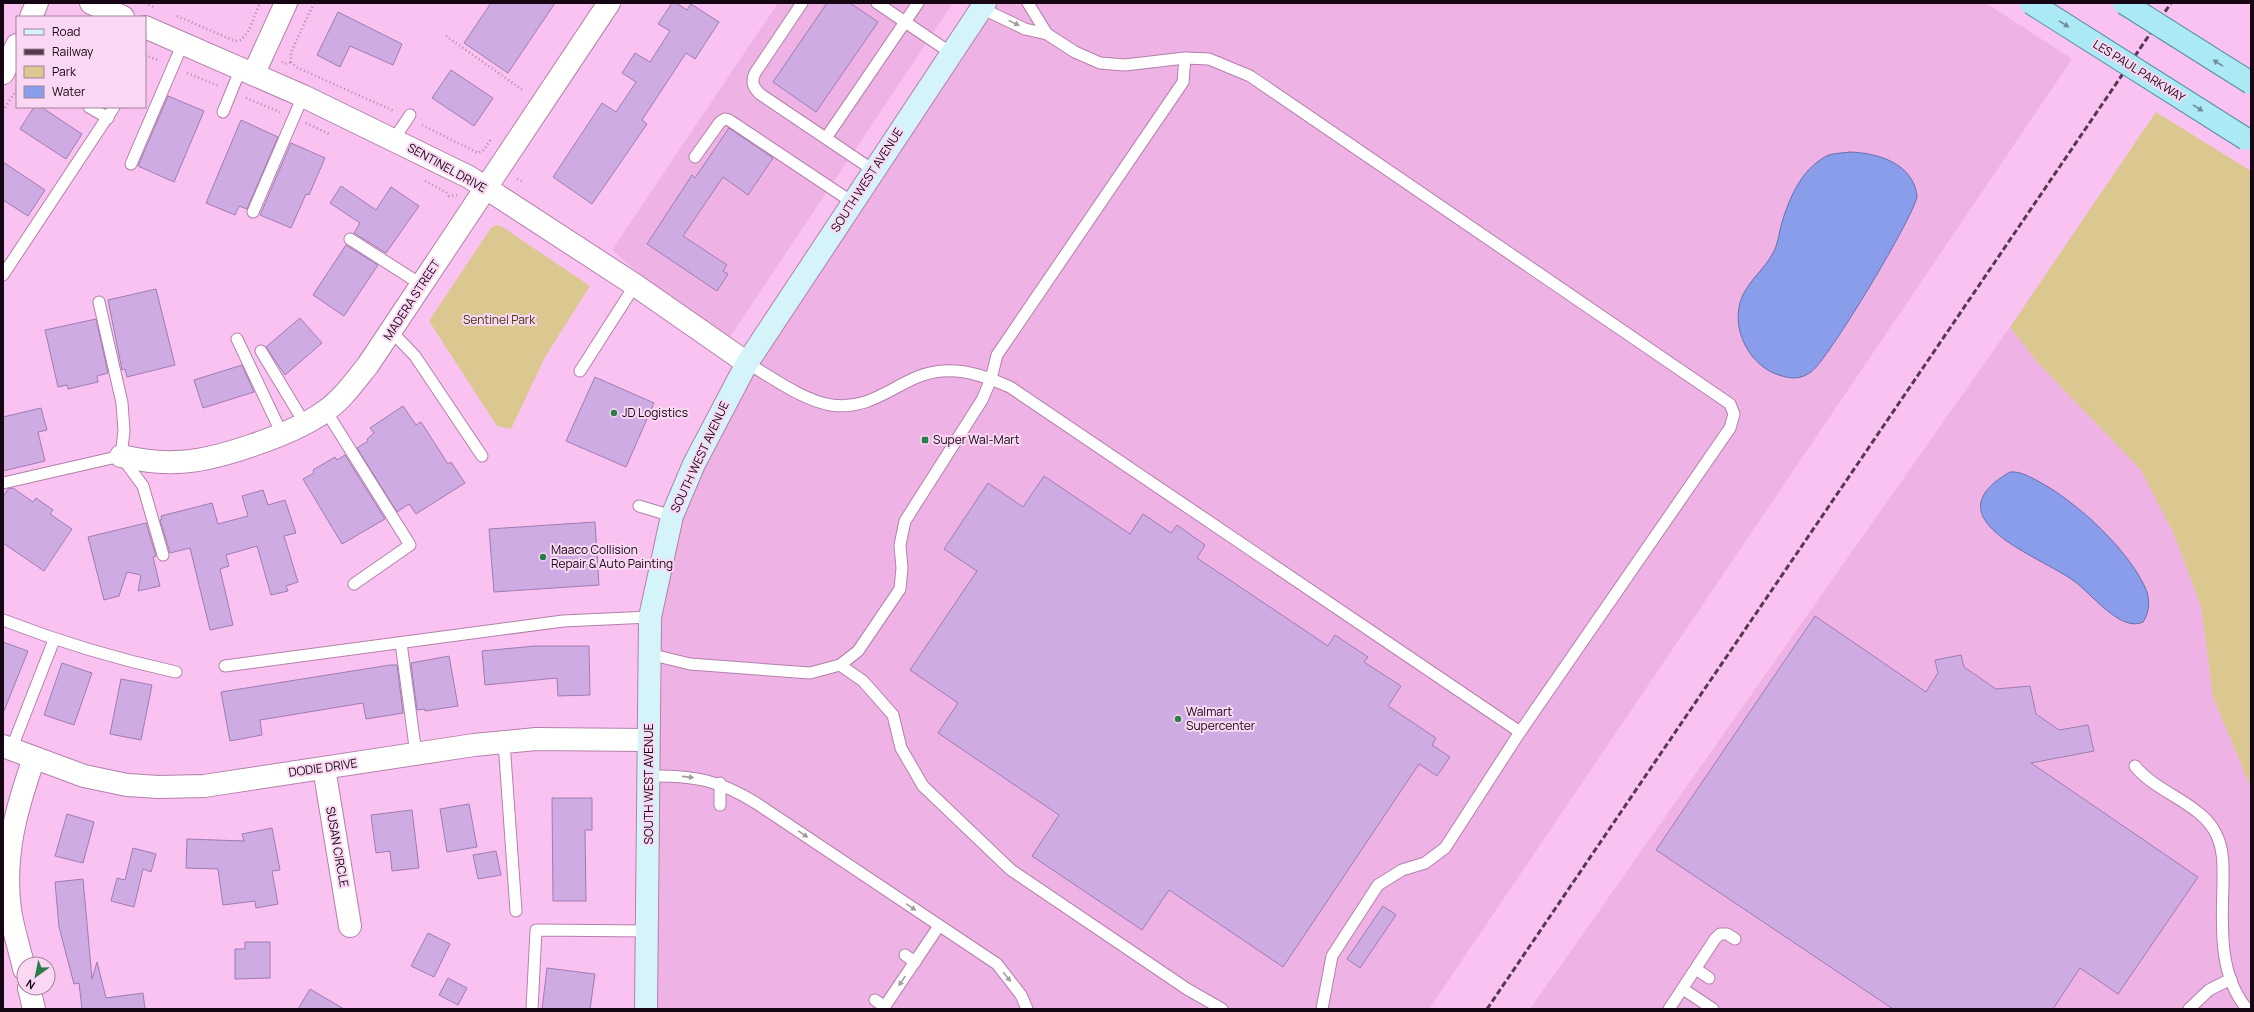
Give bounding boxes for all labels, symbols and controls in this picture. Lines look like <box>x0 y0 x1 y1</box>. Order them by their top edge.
legend <box>16 16 146 108</box>
one-way arrow <box>1008 20 1019 26</box>
one-way arrow <box>2059 20 2069 28</box>
text: Road <box>52 23 80 40</box>
street label: LES PAUL PARKWAY <box>2090 35 2189 106</box>
text: Railway <box>52 43 94 60</box>
one-way arrow <box>2212 59 2224 66</box>
text: Park <box>52 63 77 80</box>
text: Water <box>52 83 86 100</box>
one-way arrow <box>2192 105 2204 112</box>
street label: SOUTH WEST AVENUE <box>827 124 907 235</box>
street label: SENTINEL DRIVE <box>405 139 490 196</box>
street label: MADERA STREET <box>379 255 445 343</box>
park label: Sentinel Park <box>463 311 536 328</box>
street label: SOUTH WEST AVENUE <box>666 398 733 515</box>
place label: JD Logistics <box>622 404 688 421</box>
marker: JD Logistics <box>609 408 619 418</box>
place label: Super Wal-Mart <box>933 431 1020 448</box>
marker: Super Wal-Mart <box>920 435 930 445</box>
place label: Maaco Collision Repair & Auto Painting <box>551 541 673 572</box>
marker: Maaco Collision Repair & Auto Painting <box>538 552 548 562</box>
place label: Walmart Supercenter <box>1186 703 1256 734</box>
marker: Walmart Supercenter <box>1173 714 1183 724</box>
street label: SOUTH WEST AVENUE <box>640 723 657 844</box>
street label: DODIE DRIVE <box>287 754 359 781</box>
one-way arrow <box>682 774 694 780</box>
street label: SUSAN CIRCLE <box>322 805 353 889</box>
one-way arrow <box>798 830 809 837</box>
one-way arrow <box>906 903 916 911</box>
north arrow <box>16 956 56 996</box>
one-way arrow <box>1003 971 1012 982</box>
text: N <box>23 976 38 993</box>
one-way arrow <box>898 976 906 987</box>

